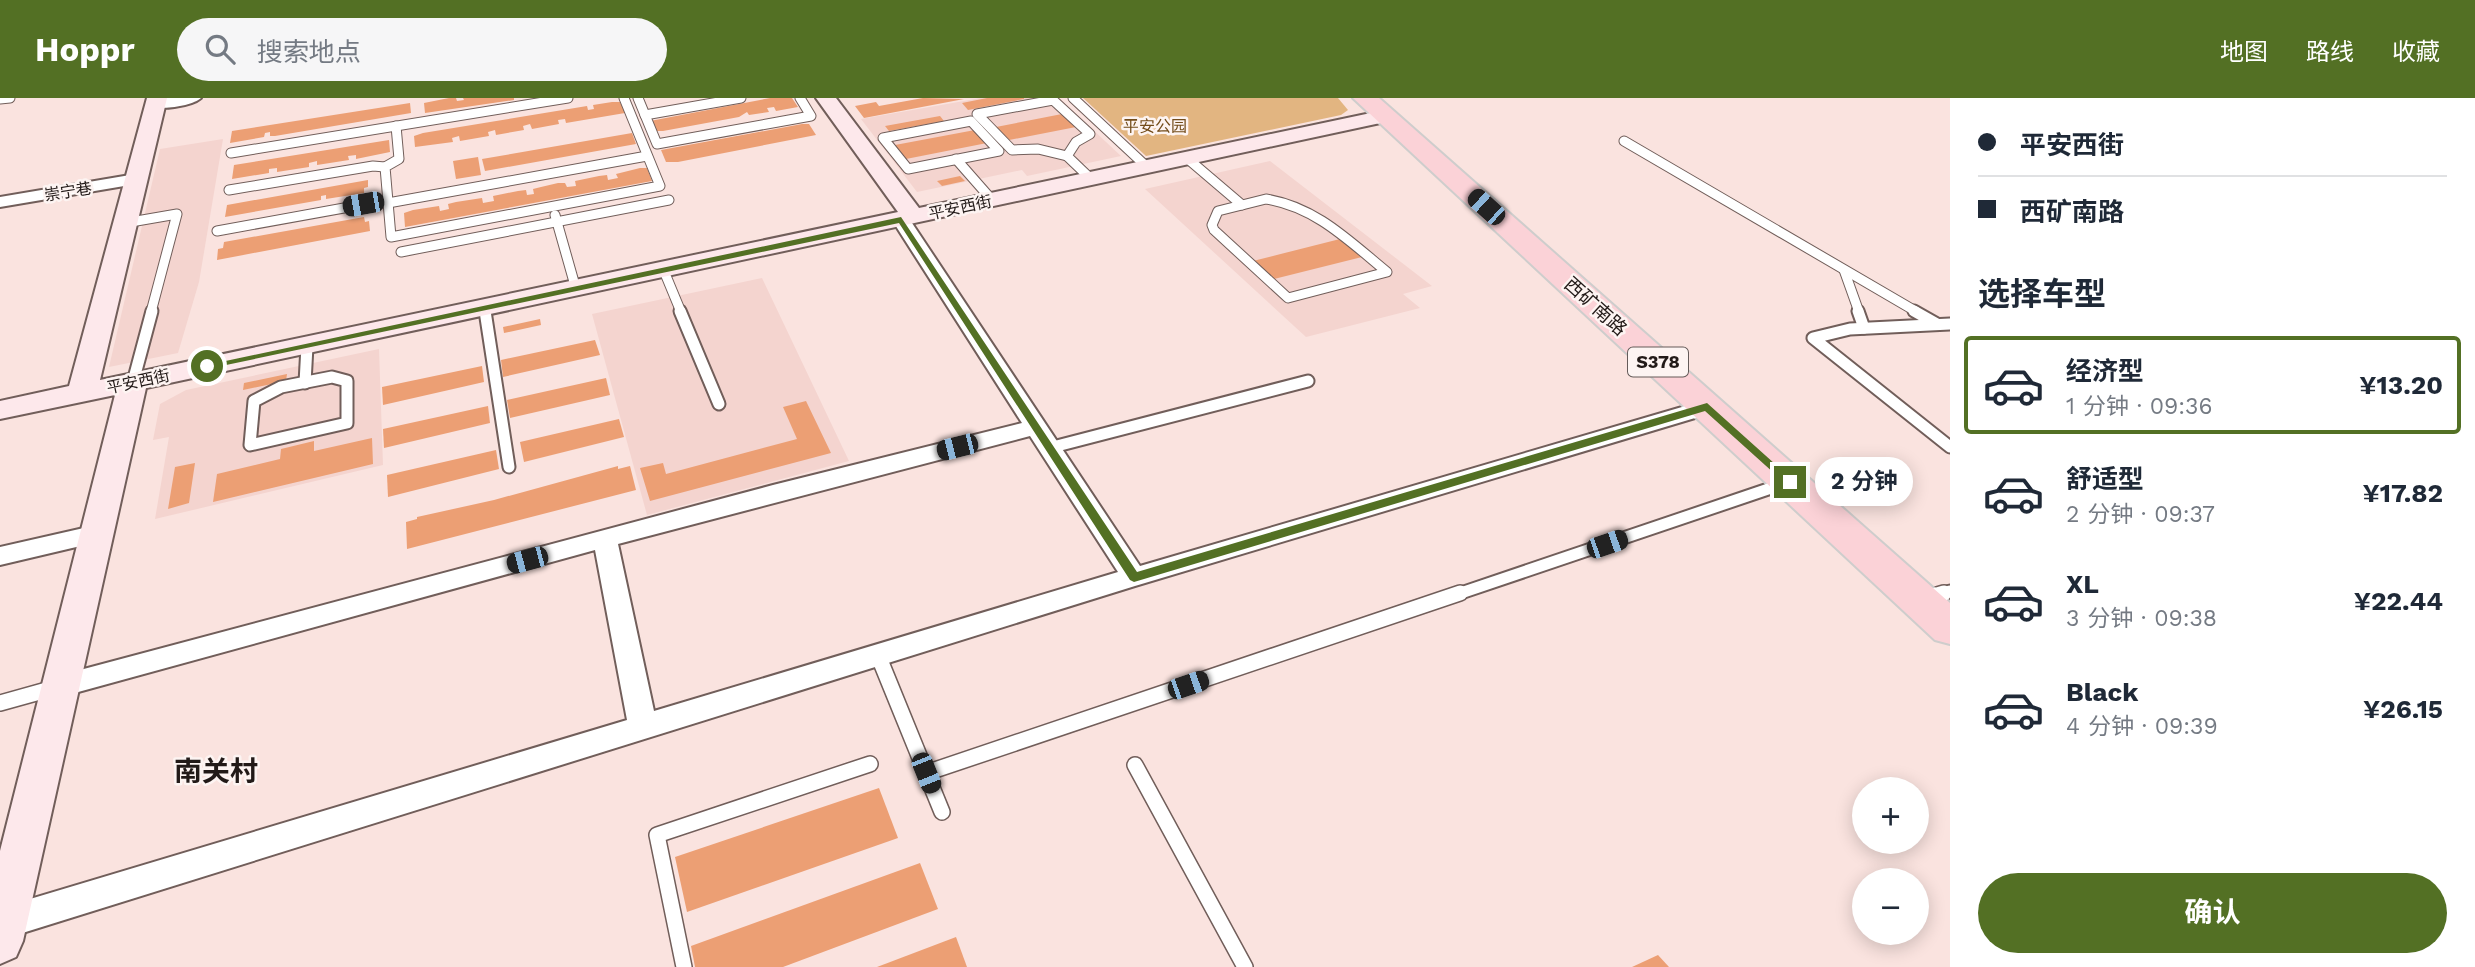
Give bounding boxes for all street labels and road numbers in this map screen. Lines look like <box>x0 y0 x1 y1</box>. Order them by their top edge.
street label: 崇宁巷 <box>43 178 93 205</box>
street label: 平安西街 <box>927 192 993 223</box>
street label: 西矿南路 <box>1560 272 1632 340</box>
road number: S378 <box>1628 348 1688 376</box>
street label: 平安西街 <box>105 366 171 397</box>

